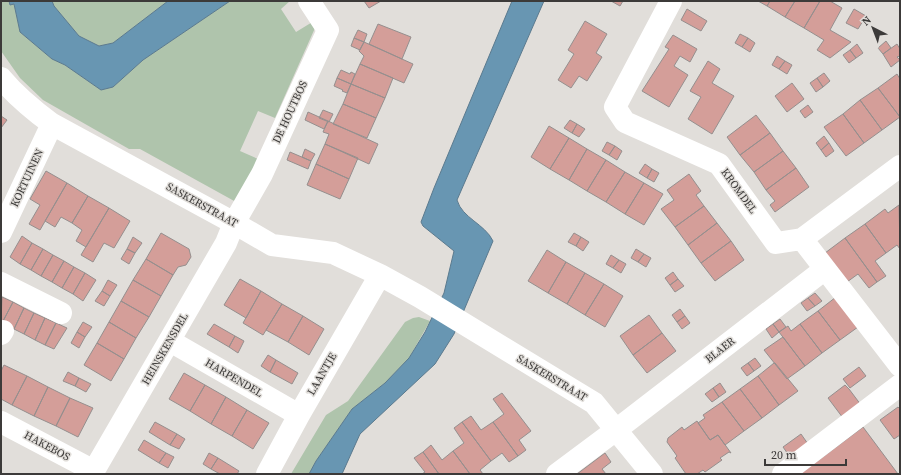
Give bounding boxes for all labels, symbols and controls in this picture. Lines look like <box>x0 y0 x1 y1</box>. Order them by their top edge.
north arrow <box>853 8 893 48</box>
text: N <box>859 13 875 29</box>
street label: DE HOUTBOS <box>269 78 311 146</box>
street label: KORTUINEN <box>7 147 47 209</box>
street label: KROMDEL <box>718 165 761 217</box>
street label: SASKERSTRAAT <box>164 179 241 231</box>
street label: HEINSKENSDEL <box>138 310 192 388</box>
street label: BLAER <box>702 334 738 366</box>
street label: LAANTJE <box>304 350 340 398</box>
street label: SASKERSTRAAT <box>514 351 590 405</box>
street label: HARPENDEL <box>202 355 266 401</box>
street label: HAKEBOS <box>21 428 73 465</box>
scale bar <box>765 441 846 467</box>
text: 20 m <box>771 447 797 463</box>

